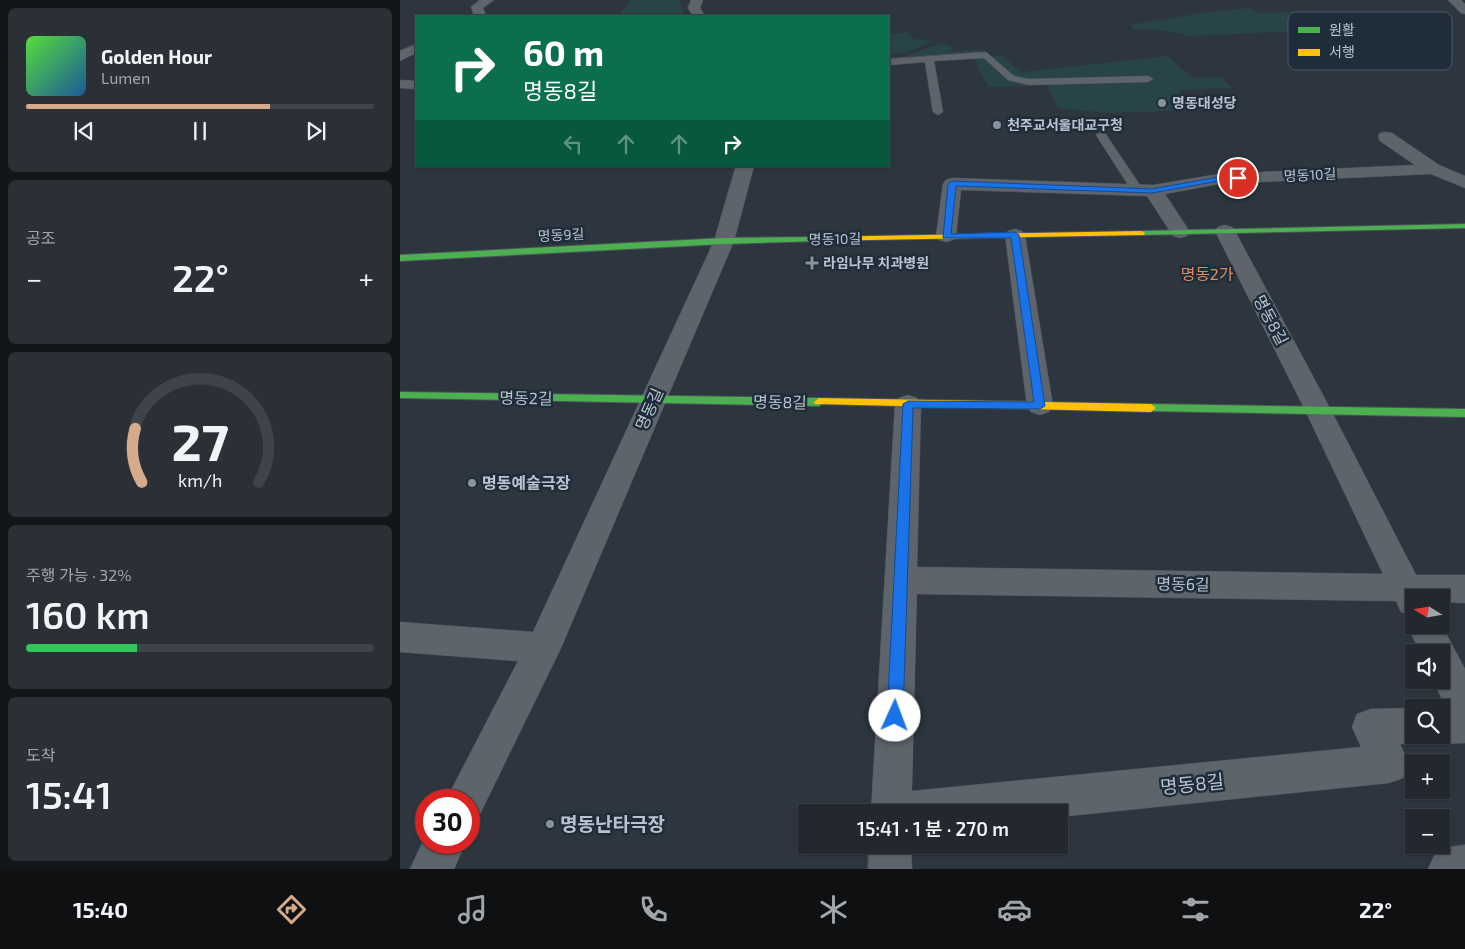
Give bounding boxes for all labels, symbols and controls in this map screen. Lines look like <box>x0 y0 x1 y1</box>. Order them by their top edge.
legend <box>1288 12 1452 70</box>
text: 원활 <box>1329 21 1355 38</box>
text: 60 m <box>523 31 604 73</box>
icon: right <box>440 35 505 100</box>
text: 서행 <box>1329 43 1355 60</box>
text: Golden Hour <box>101 45 212 68</box>
text: Lumen <box>101 68 150 87</box>
text: 명동8길 <box>523 77 597 103</box>
place label: 명동대성당 <box>1172 94 1237 111</box>
marker: 명동대성당 <box>1156 97 1168 109</box>
place label: 천주교서울대교구청 <box>1007 116 1123 133</box>
icon: previous <box>70 117 98 145</box>
icon: pause <box>186 117 214 145</box>
icon: next <box>302 117 330 145</box>
marker: 천주교서울대교구청 <box>991 119 1003 131</box>
icon: left <box>559 130 587 158</box>
icon: ahead <box>612 130 640 158</box>
icon: ahead <box>665 130 693 158</box>
icon: right <box>718 130 746 158</box>
pin <box>1217 157 1259 199</box>
icon: arrive <box>1224 164 1252 192</box>
street label: 명동10길 <box>1283 165 1337 184</box>
street label: 명동9길 <box>537 225 585 244</box>
text: 공조 <box>26 228 55 247</box>
street label: 명동10길 <box>809 230 861 247</box>
text: 22° <box>172 254 229 300</box>
place label: 라임나무 치과병원 <box>823 254 929 271</box>
marker: 라임나무 치과병원 <box>805 256 819 270</box>
text: − <box>26 261 42 295</box>
text: + <box>359 261 374 295</box>
district label: 명동2가 <box>1180 264 1234 283</box>
street label: 명동8길 <box>1250 292 1292 348</box>
street label: 명동길 <box>631 385 666 433</box>
street label: 명동2길 <box>499 388 553 407</box>
street label: 명동8길 <box>753 392 807 411</box>
text: 27 <box>171 409 229 471</box>
text: km/h <box>178 469 222 491</box>
place label: 명동예술극장 <box>482 473 571 492</box>
marker: 명동예술극장 <box>466 477 478 489</box>
text: 주행 가능 · 32% <box>26 565 132 584</box>
street label: 명동6길 <box>1156 574 1210 593</box>
north arrow <box>1405 589 1450 634</box>
map controls <box>1405 589 1450 854</box>
text: 160 km <box>26 591 150 637</box>
button: sound <box>1405 644 1450 689</box>
position arrow <box>868 689 920 741</box>
button: search <box>1405 699 1450 744</box>
text: 도착 <box>26 745 55 764</box>
button: + <box>1405 754 1450 799</box>
street label: 명동8길 <box>1159 769 1225 798</box>
text: 15:41 <box>26 771 112 817</box>
speed limit sign: 30 <box>415 789 480 854</box>
button: − <box>1405 809 1450 854</box>
place label: 명동난타극장 <box>560 812 665 835</box>
text: 15:41 · 1 분 · 270 m <box>857 817 1009 840</box>
marker: 명동난타극장 <box>544 818 556 830</box>
icon: directions <box>274 892 309 927</box>
icon: music <box>455 892 490 927</box>
icon: phone <box>636 892 671 927</box>
icon: climate <box>816 892 851 927</box>
icon: car <box>997 892 1032 927</box>
icon: filters <box>1178 892 1213 927</box>
text: 15:40 <box>73 896 128 922</box>
text: 22° <box>1359 896 1392 922</box>

